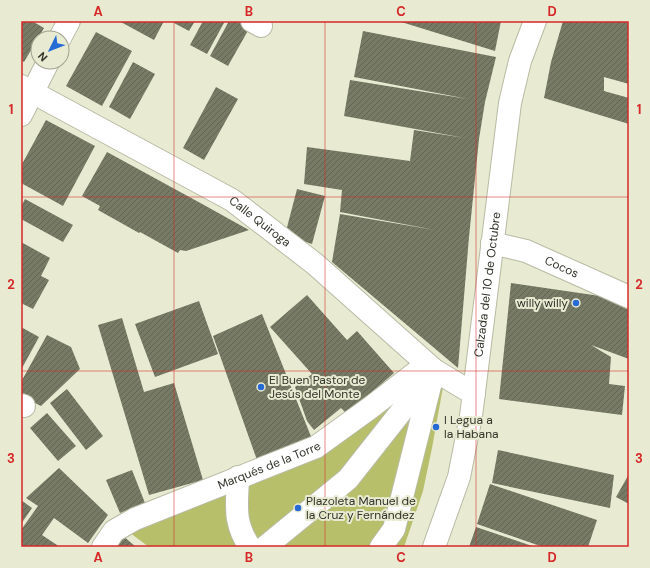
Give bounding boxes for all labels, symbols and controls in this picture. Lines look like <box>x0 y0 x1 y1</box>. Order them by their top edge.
text: A <box>93 3 103 20</box>
text: B <box>245 3 253 20</box>
text: C <box>396 3 406 20</box>
text: D <box>547 3 557 20</box>
north arrow <box>30 30 70 70</box>
text: N <box>35 49 51 65</box>
text: 1 <box>9 101 13 118</box>
text: 1 <box>637 101 641 118</box>
street label: Calle Quiroga <box>226 193 294 250</box>
street label: Calzada del 10 de Octubre <box>470 211 504 358</box>
street label: Cocos <box>542 252 581 282</box>
text: 2 <box>7 276 15 293</box>
text: 2 <box>635 276 643 293</box>
place label: willy willy <box>517 295 568 311</box>
marker: willy willy <box>571 298 581 308</box>
place label: El Buen Pastor de Jesús del Monte <box>269 372 365 402</box>
marker: El Buen Pastor de Jesús del Monte <box>256 382 266 392</box>
place label: I Legua a la Habana <box>444 412 499 442</box>
marker: I Legua a la Habana <box>431 422 441 432</box>
street label: Marqués de la Torre <box>215 438 324 493</box>
text: 3 <box>7 450 15 467</box>
text: 3 <box>635 450 643 467</box>
place label: Plazoleta Manuel de la Cruz y Fernández <box>306 493 416 523</box>
marker: Plazoleta Manuel de la Cruz y Fernández <box>293 503 303 513</box>
text: A <box>93 549 103 566</box>
text: B <box>245 549 253 566</box>
text: C <box>396 549 406 566</box>
text: D <box>547 549 557 566</box>

